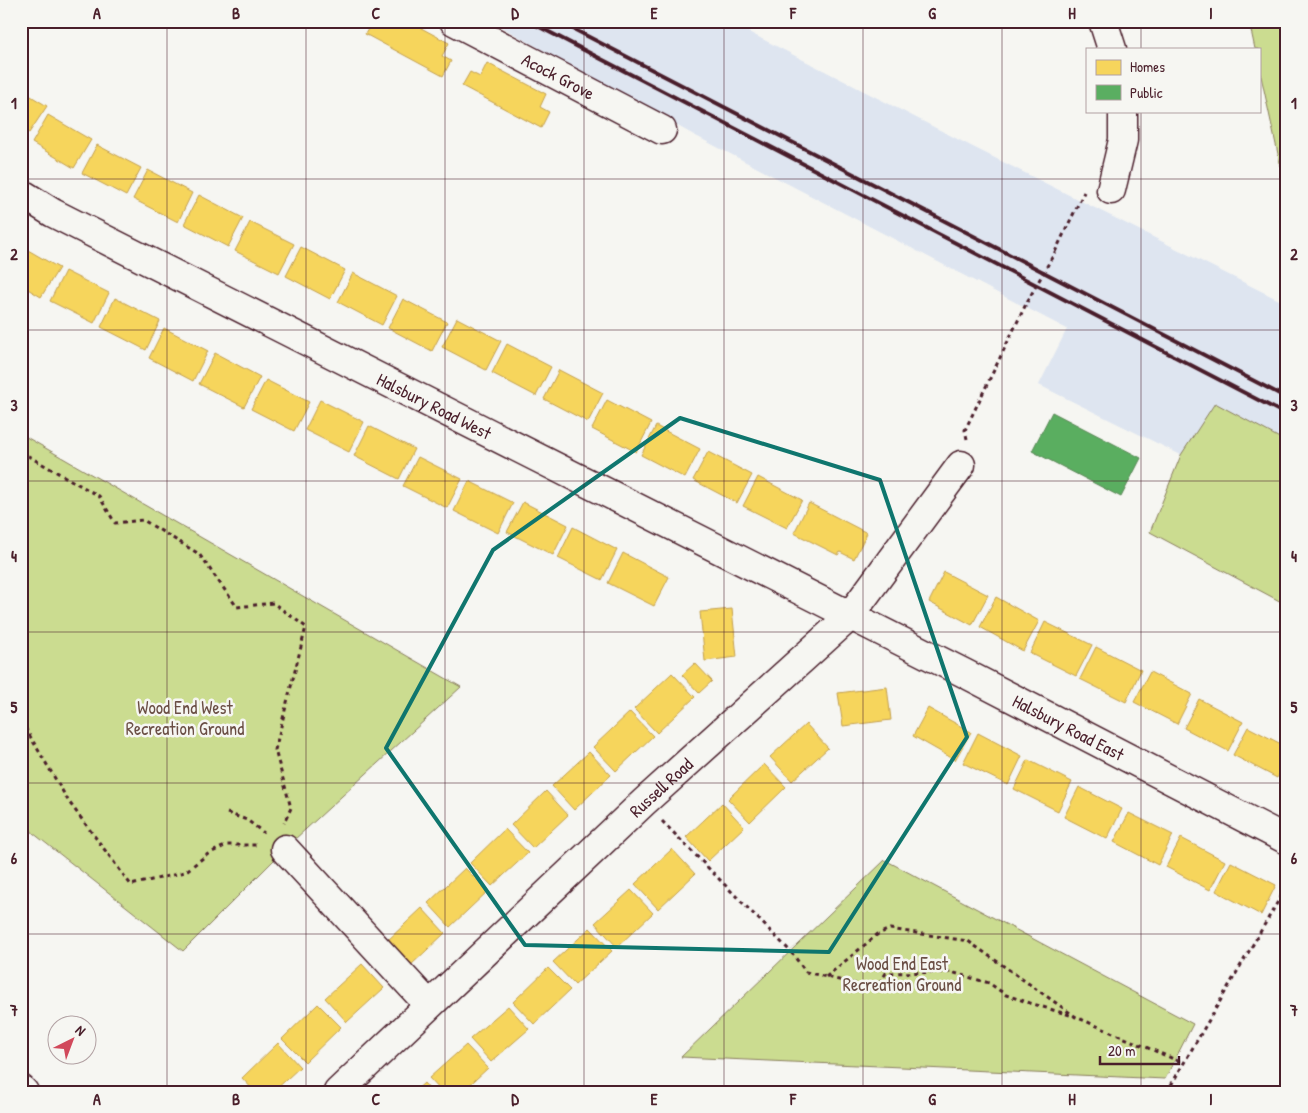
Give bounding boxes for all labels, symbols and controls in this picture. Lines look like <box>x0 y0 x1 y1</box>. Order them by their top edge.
text: A <box>93 2 101 24</box>
text: B <box>232 2 240 24</box>
text: C <box>372 2 381 24</box>
text: D <box>511 2 519 24</box>
text: E <box>650 2 658 24</box>
text: F <box>789 2 797 24</box>
text: G <box>928 2 936 24</box>
text: H <box>1068 2 1076 24</box>
text: I <box>1209 2 1213 24</box>
street label: Acock Grove <box>518 46 599 105</box>
legend <box>1086 48 1260 112</box>
text: Homes <box>1130 56 1165 77</box>
text: Public <box>1130 82 1163 103</box>
text: 1 <box>11 92 17 114</box>
text: 1 <box>1291 92 1297 114</box>
text: 2 <box>10 243 18 265</box>
text: 2 <box>1290 243 1298 265</box>
street label: Halsbury Road West <box>373 366 497 445</box>
text: 3 <box>10 394 18 416</box>
text: 3 <box>1290 394 1298 416</box>
text: 4 <box>11 545 17 567</box>
text: 4 <box>1291 545 1297 567</box>
street label: Halsbury Road East <box>1008 688 1129 767</box>
park label: Wood End West Recreation Ground <box>126 695 244 741</box>
text: 5 <box>11 696 18 718</box>
text: 5 <box>1291 696 1298 718</box>
street label: Russell Road <box>623 752 698 822</box>
text: 6 <box>11 847 18 869</box>
text: 6 <box>1291 847 1298 869</box>
park label: Wood End East Recreation Ground <box>843 951 961 997</box>
text: 7 <box>9 999 18 1021</box>
text: 7 <box>1289 999 1298 1021</box>
north arrow <box>48 1016 98 1066</box>
text: N <box>72 1020 91 1040</box>
scale bar <box>1100 1033 1179 1065</box>
text: 20 m <box>1108 1040 1135 1061</box>
text: A <box>93 1088 101 1110</box>
text: B <box>232 1088 240 1110</box>
text: C <box>372 1088 381 1110</box>
text: D <box>511 1088 519 1110</box>
text: E <box>650 1088 658 1110</box>
text: F <box>789 1088 797 1110</box>
text: G <box>928 1088 936 1110</box>
text: H <box>1068 1088 1076 1110</box>
text: I <box>1209 1088 1213 1110</box>

